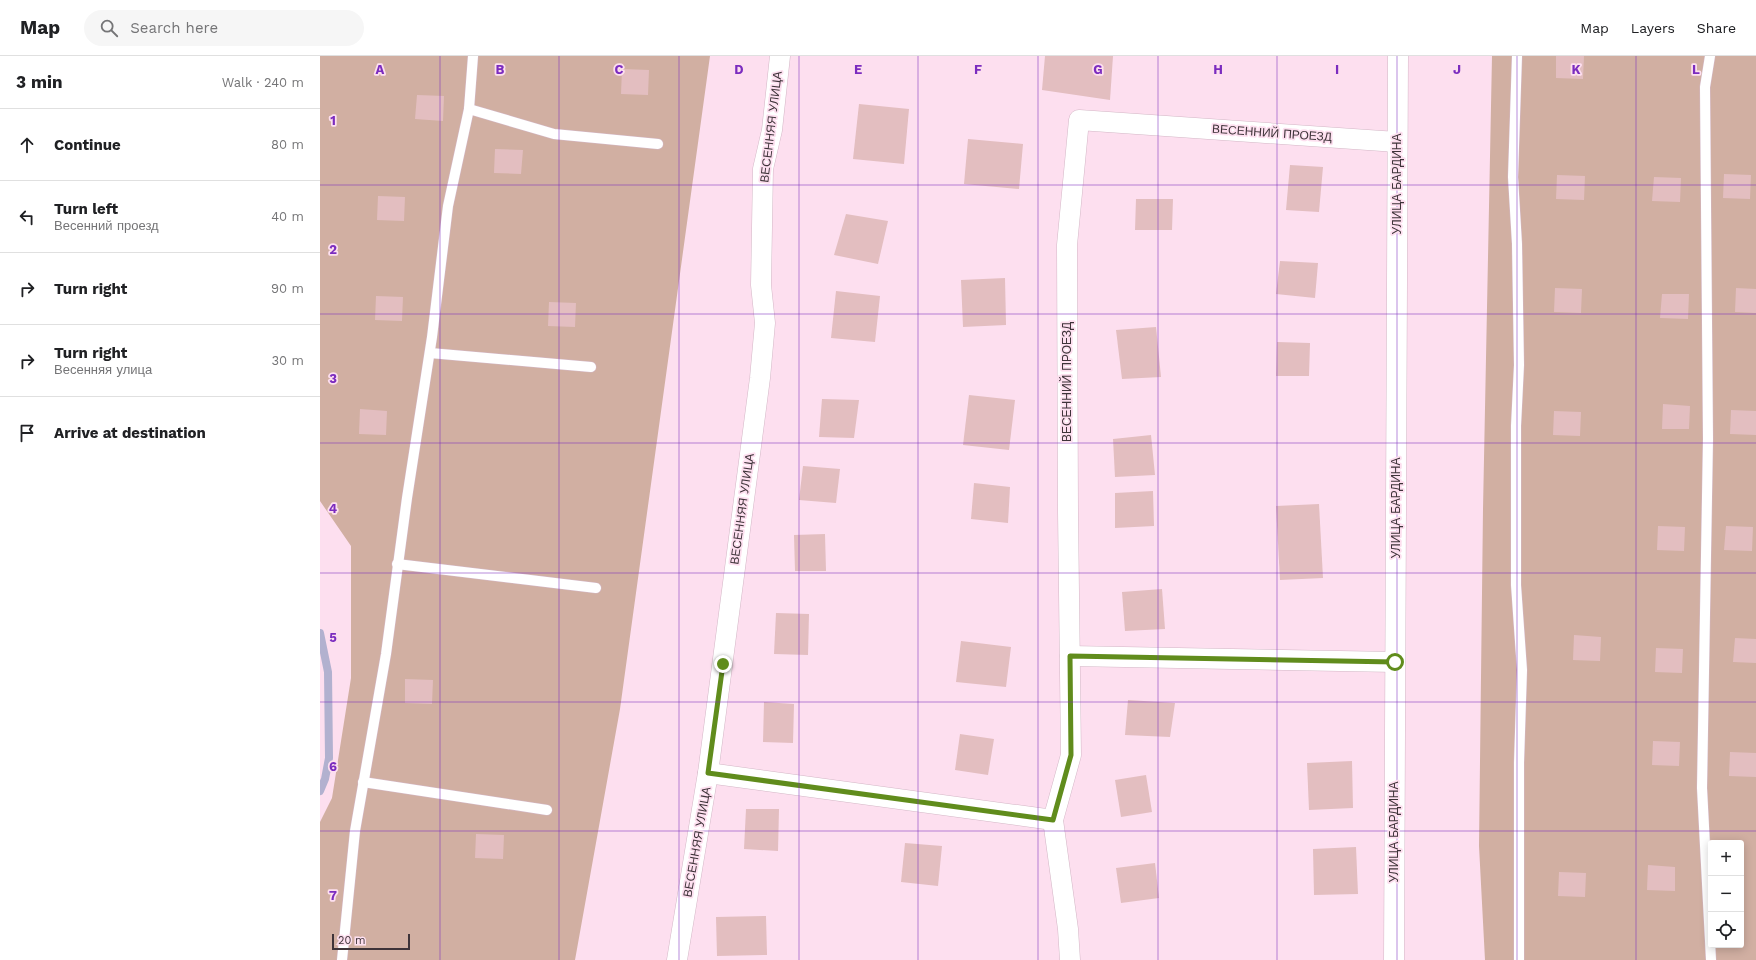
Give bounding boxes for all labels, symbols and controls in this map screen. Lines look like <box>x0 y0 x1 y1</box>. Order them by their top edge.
search box <box>84 10 364 46</box>
text: Map <box>20 16 60 39</box>
icon: search <box>98 17 120 39</box>
text: Search here <box>130 19 218 37</box>
text: Map <box>1580 20 1609 36</box>
text: Layers <box>1631 20 1675 36</box>
text: Share <box>1697 20 1736 36</box>
text: A <box>376 62 385 77</box>
text: B <box>496 62 505 77</box>
text: C <box>615 62 624 77</box>
text: D <box>734 62 744 77</box>
text: E <box>854 62 862 77</box>
text: F <box>974 62 982 77</box>
text: G <box>1093 62 1103 77</box>
text: H <box>1213 62 1223 77</box>
text: I <box>1335 62 1339 77</box>
text: J <box>1453 62 1461 77</box>
text: K <box>1571 62 1581 77</box>
text: L <box>1692 62 1700 77</box>
street label: ВЕСЕННЯЯ УЛИЦА <box>757 71 785 183</box>
text: 3 min <box>16 72 62 92</box>
text: Walk · 240 m <box>222 75 304 90</box>
text: 1 <box>330 113 336 128</box>
street label: ВЕСЕННИЙ ПРОЕЗД <box>1212 121 1332 144</box>
icon: ahead <box>16 134 38 156</box>
street label: УЛИЦА БАРДИНА <box>1390 134 1404 234</box>
text: Continue <box>54 136 121 154</box>
text: 80 m <box>271 137 304 152</box>
text: Turn left <box>54 200 118 218</box>
icon: left <box>16 206 38 228</box>
text: 40 m <box>271 209 304 224</box>
text: Весенний проезд <box>54 218 159 233</box>
text: 2 <box>329 242 337 257</box>
icon: right <box>16 278 38 300</box>
text: Turn right <box>54 280 127 298</box>
text: 90 m <box>271 281 304 296</box>
street label: ВЕСЕННИЙ ПРОЕЗД <box>1059 322 1074 442</box>
text: Turn right <box>54 344 127 362</box>
icon: right <box>16 350 38 372</box>
text: 30 m <box>272 353 304 368</box>
text: Весенняя улица <box>54 362 152 377</box>
text: 3 <box>329 371 337 386</box>
icon: arrive <box>16 422 38 444</box>
text: Arrive at destination <box>54 424 206 442</box>
street label: ВЕСЕННЯЯ УЛИЦА <box>727 453 757 565</box>
street label: УЛИЦА БАРДИНА <box>1389 458 1403 558</box>
text: 4 <box>329 501 338 516</box>
text: 5 <box>329 630 337 645</box>
route start <box>1386 653 1404 671</box>
route end <box>714 655 732 673</box>
text: 6 <box>329 759 337 774</box>
street label: УЛИЦА БАРДИНА <box>1387 782 1401 882</box>
street label: ВЕСЕННЯЯ УЛИЦА <box>680 786 714 898</box>
map controls <box>1708 840 1744 948</box>
button: + <box>1708 840 1744 876</box>
button: − <box>1708 876 1744 912</box>
text: 7 <box>329 888 337 903</box>
button: locate <box>1708 912 1744 948</box>
scale bar <box>332 932 410 951</box>
text: 20 m <box>338 934 366 947</box>

